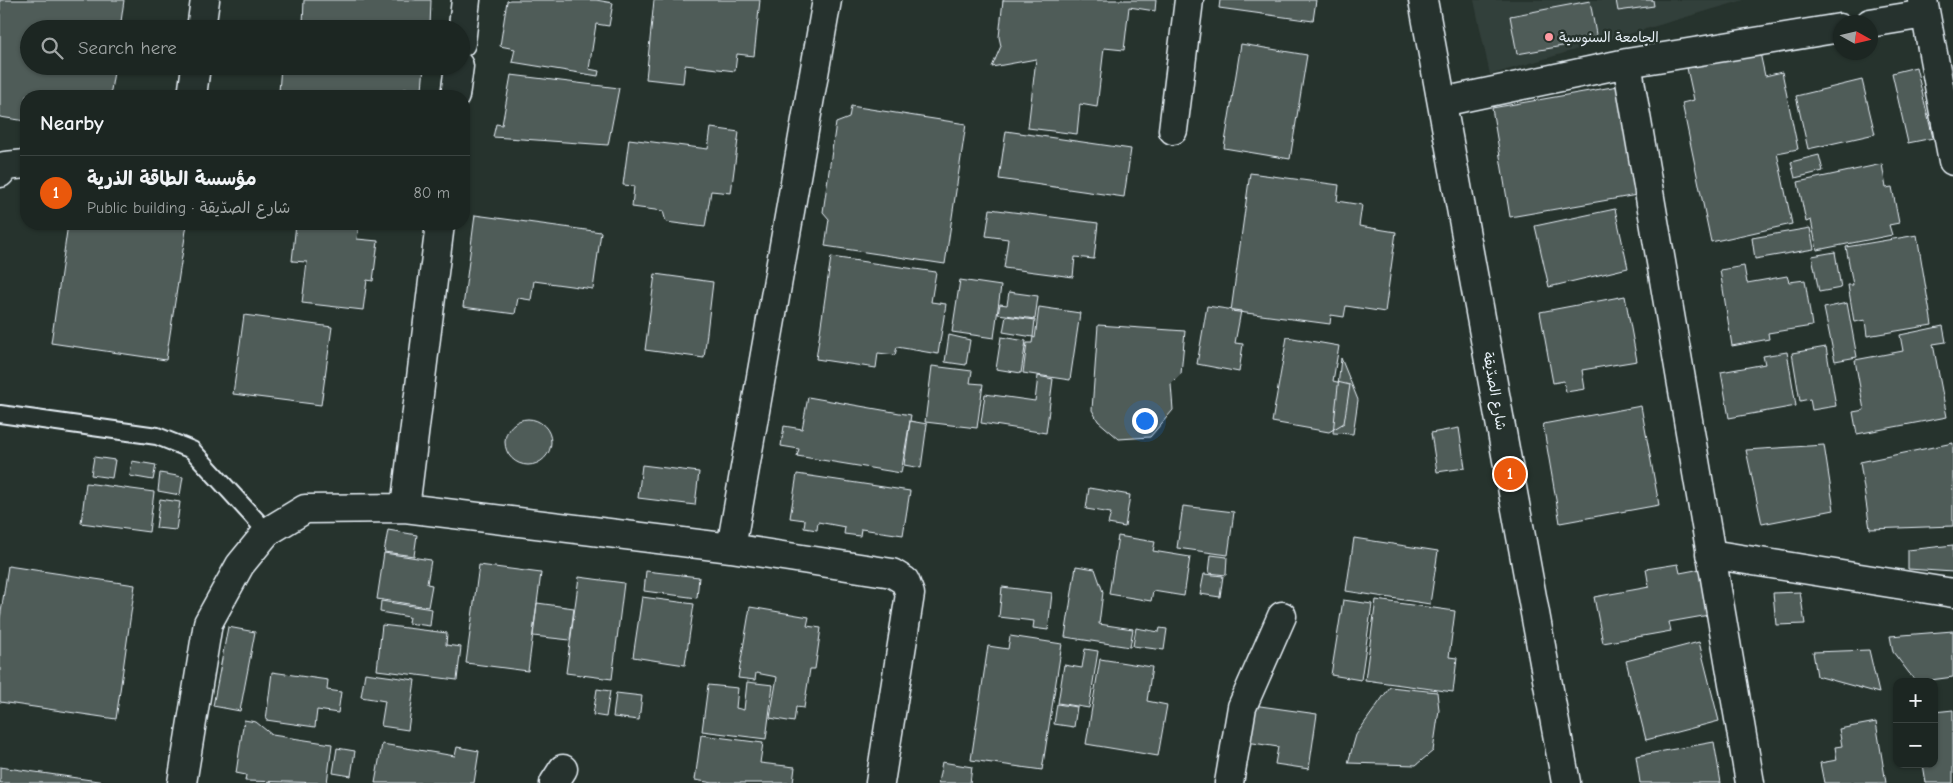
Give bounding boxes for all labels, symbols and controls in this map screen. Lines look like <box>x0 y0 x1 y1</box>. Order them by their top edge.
north arrow <box>1833 15 1878 60</box>
search box <box>20 20 470 75</box>
place label: الجامعة السنوسية <box>1559 29 1659 47</box>
marker: الجامعة السنوسية <box>1543 31 1555 43</box>
icon: search <box>38 34 66 62</box>
text: Search here <box>78 37 177 59</box>
text: Nearby <box>40 111 104 135</box>
text: مؤسسة الطاقة الذرية <box>87 168 256 190</box>
text: 1 <box>53 184 59 202</box>
text: 80 m <box>413 184 450 202</box>
text: Public building · شارع الصدّيقة <box>87 199 290 217</box>
street label: شارع الصدّيقة <box>1478 351 1510 432</box>
your location <box>1132 408 1158 434</box>
pin: 1 <box>1494 455 1526 493</box>
map controls <box>1893 678 1938 768</box>
button: + <box>1893 678 1938 723</box>
button: − <box>1893 723 1938 768</box>

